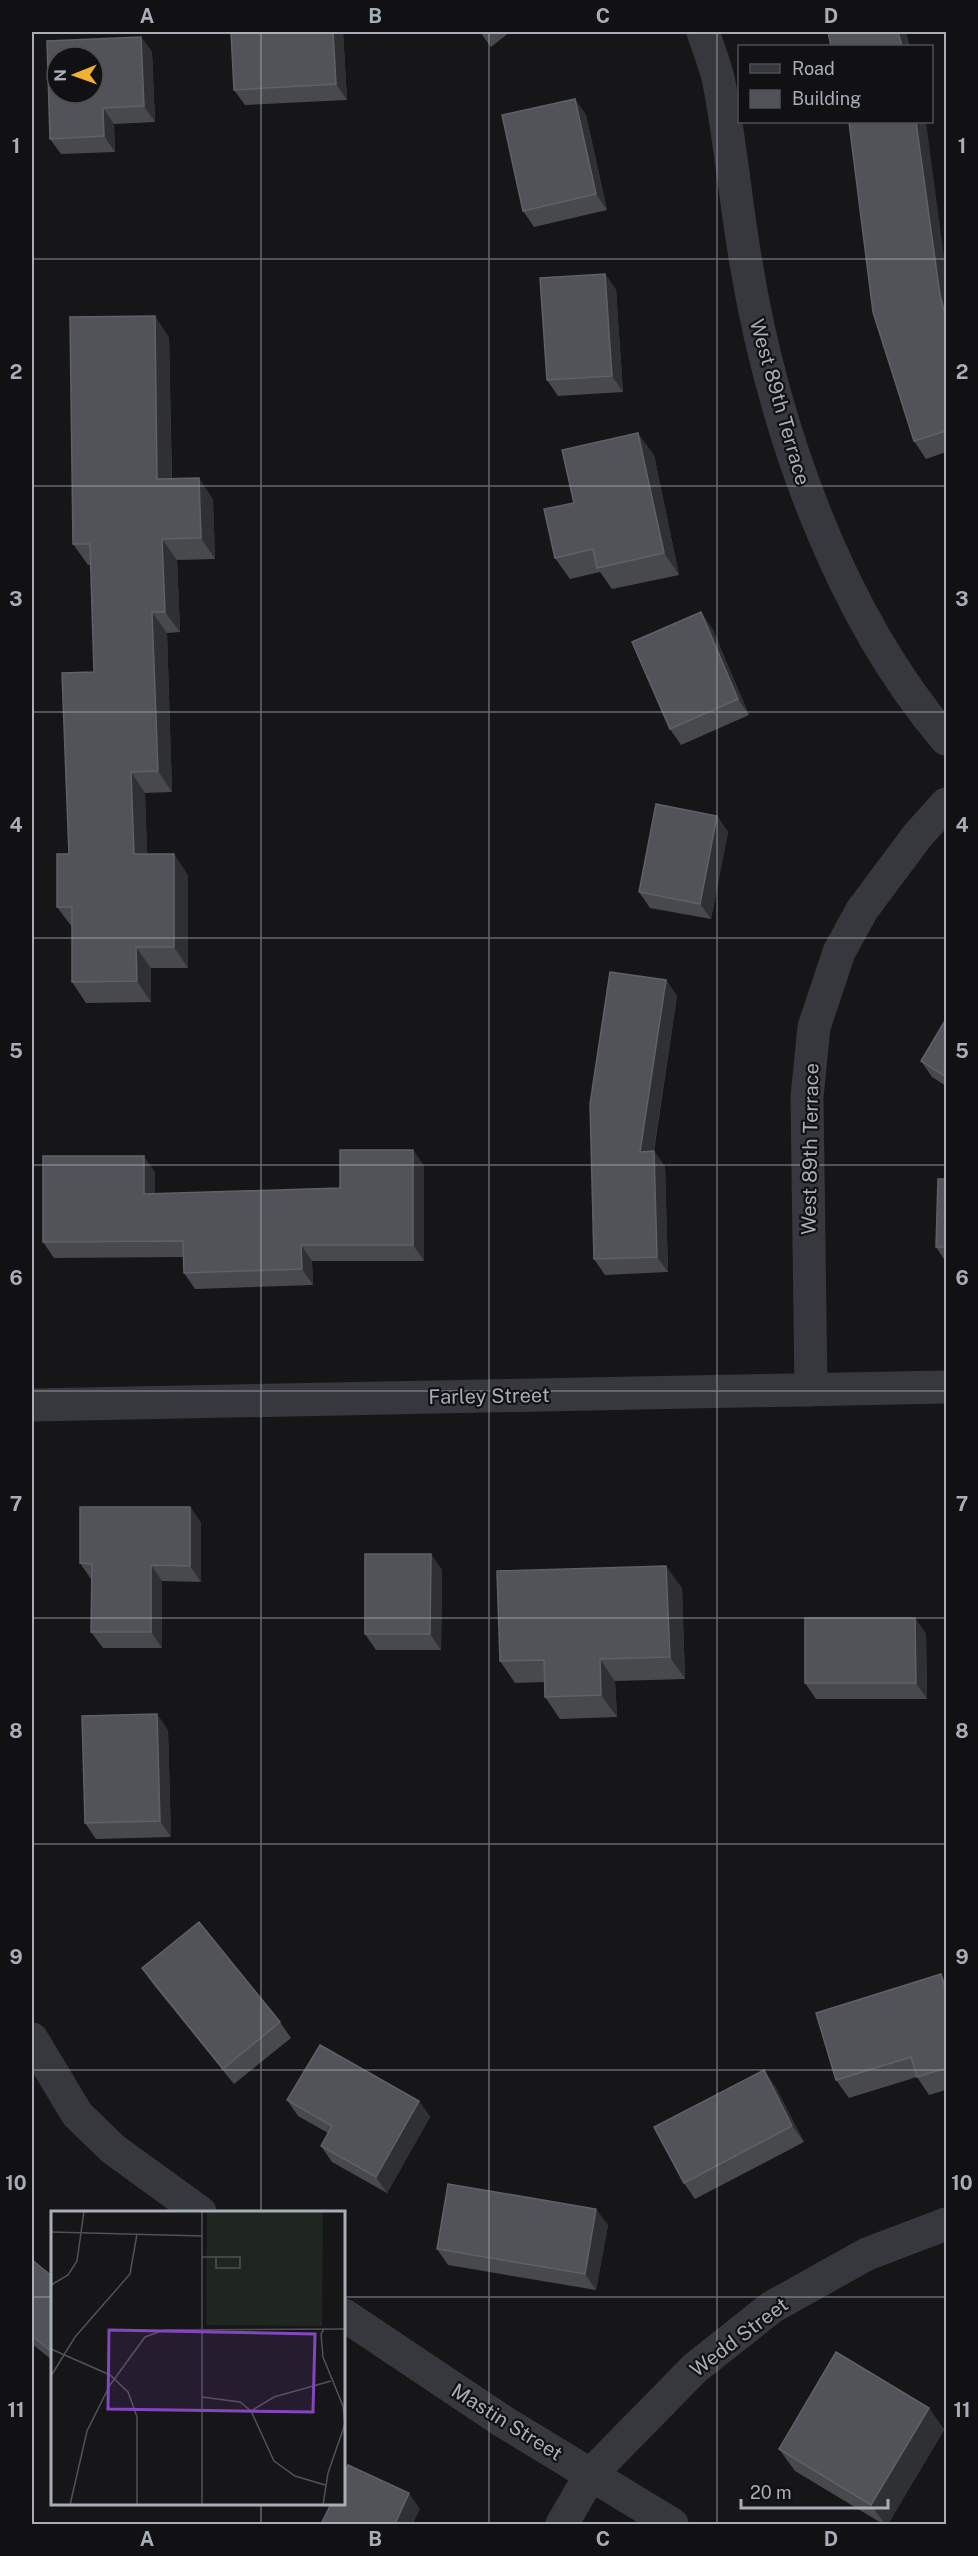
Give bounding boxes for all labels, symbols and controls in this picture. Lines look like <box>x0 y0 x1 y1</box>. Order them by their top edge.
text: A <box>140 4 154 28</box>
text: B <box>368 4 382 28</box>
text: C <box>596 4 610 28</box>
text: D <box>824 4 838 28</box>
north arrow <box>45 45 105 105</box>
legend <box>738 45 933 123</box>
text: Road <box>792 58 835 79</box>
text: N <box>51 69 70 82</box>
text: Building <box>792 88 861 109</box>
text: 1 <box>12 134 20 158</box>
text: 1 <box>958 134 966 158</box>
street label: West 89th Terrace <box>745 316 815 488</box>
text: 2 <box>10 360 22 384</box>
text: 2 <box>956 360 968 384</box>
text: 3 <box>9 587 23 611</box>
text: 3 <box>955 587 969 611</box>
text: 4 <box>9 813 23 837</box>
text: 4 <box>955 813 969 837</box>
text: 5 <box>9 1039 23 1063</box>
text: 5 <box>955 1039 969 1063</box>
street label: West 89th Terrace <box>797 1063 823 1235</box>
text: 6 <box>9 1266 23 1290</box>
text: 6 <box>955 1266 969 1290</box>
street label: Farley Street <box>428 1383 550 1409</box>
text: 7 <box>10 1492 22 1516</box>
text: 7 <box>956 1492 968 1516</box>
text: 8 <box>9 1719 23 1743</box>
text: 8 <box>955 1719 969 1743</box>
text: 9 <box>9 1945 23 1969</box>
text: 9 <box>955 1945 969 1969</box>
text: 10 <box>5 2171 27 2195</box>
text: 10 <box>951 2171 973 2195</box>
inset map <box>51 2211 345 2505</box>
street label: Wedd Street <box>685 2292 793 2382</box>
street label: Mastin Street <box>447 2378 567 2466</box>
text: 11 <box>7 2398 25 2422</box>
text: 11 <box>953 2398 971 2422</box>
scale bar <box>741 2472 888 2510</box>
text: 20 m <box>750 2482 792 2503</box>
text: A <box>140 2527 154 2551</box>
text: B <box>368 2527 382 2551</box>
text: C <box>596 2527 610 2551</box>
text: D <box>824 2527 838 2551</box>

